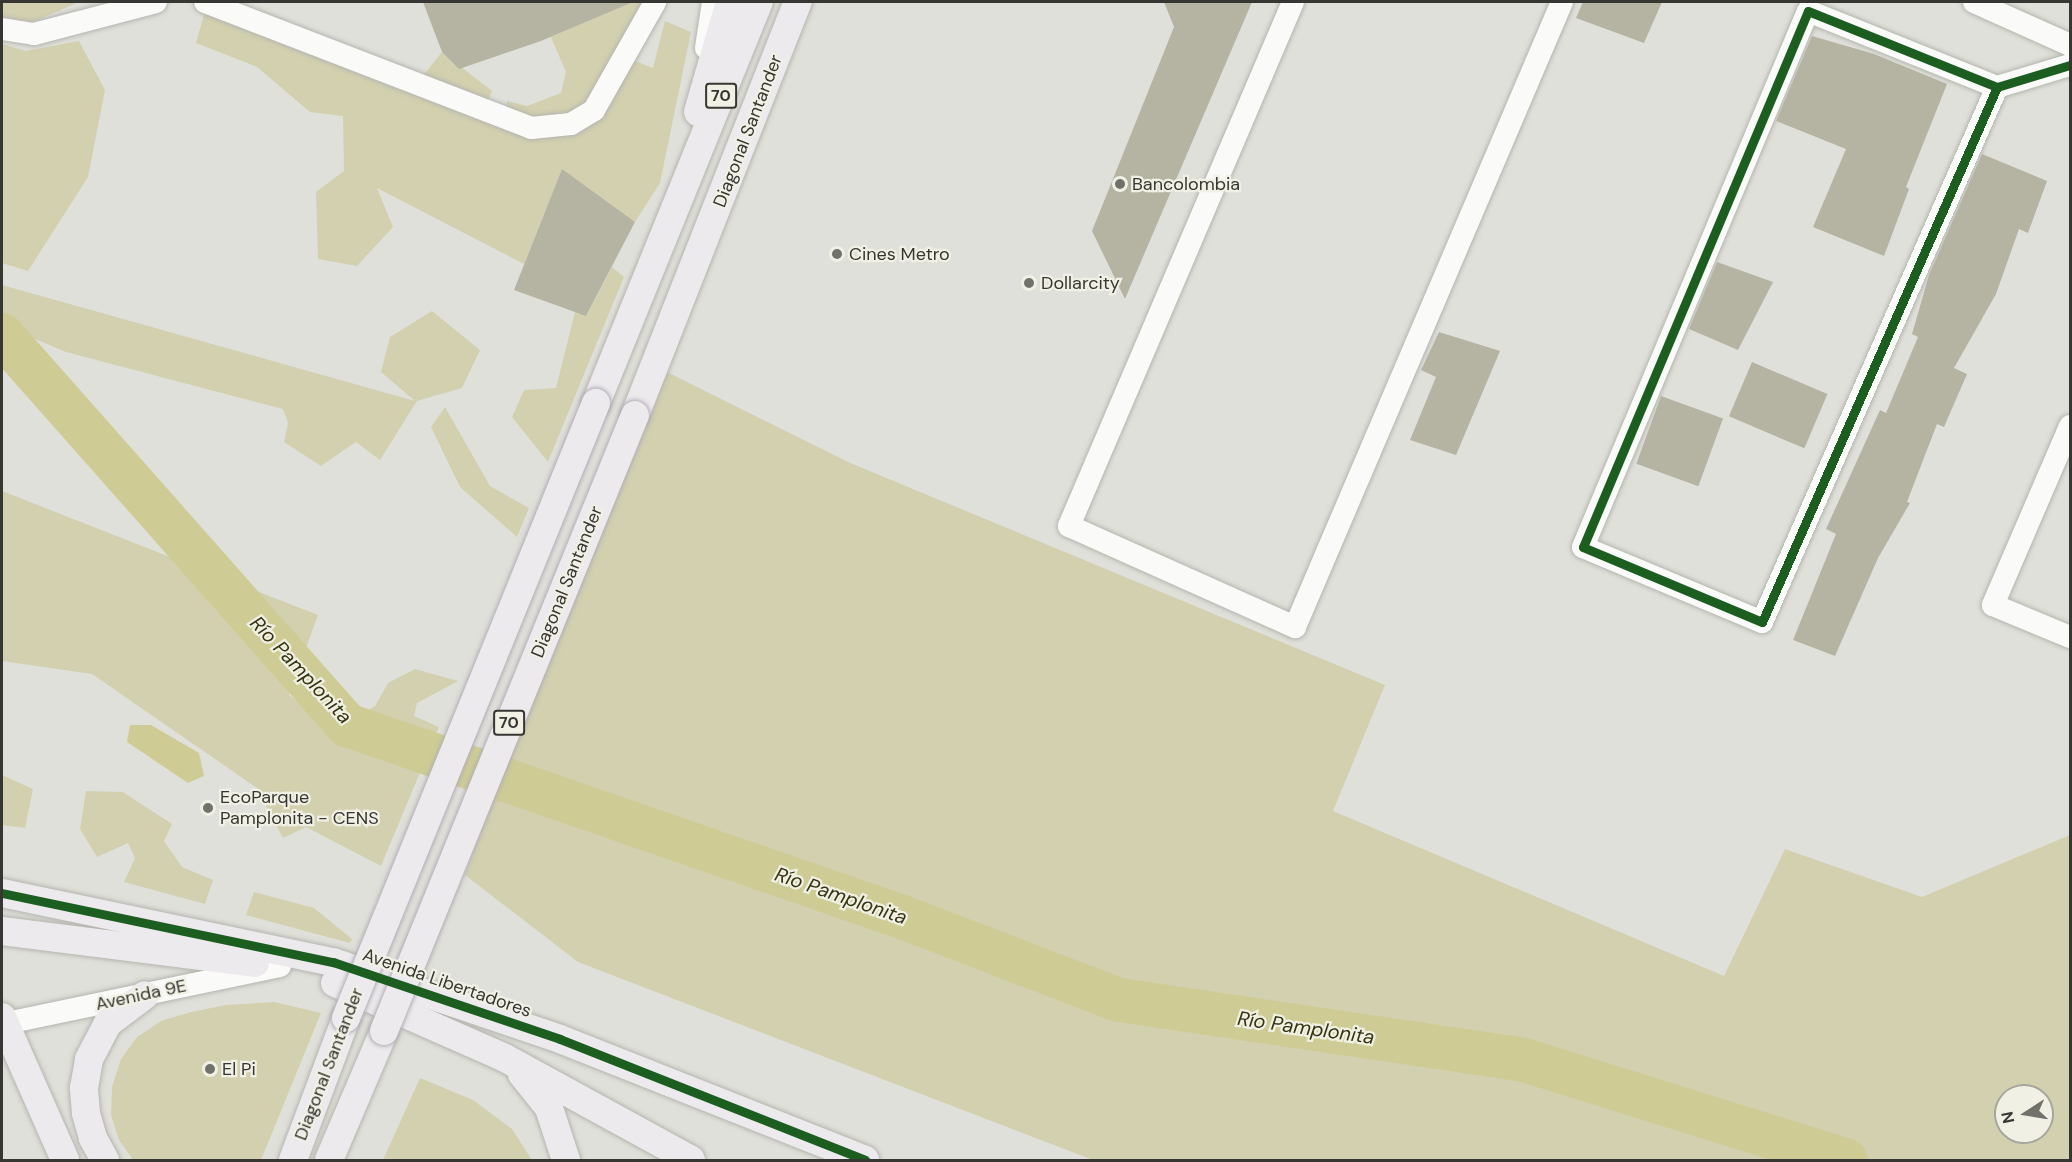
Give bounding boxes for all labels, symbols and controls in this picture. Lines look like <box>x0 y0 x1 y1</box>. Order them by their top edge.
street label: Diagonal Santander <box>709 52 787 210</box>
road number: 70 <box>704 83 738 109</box>
place label: Bancolombia <box>1132 173 1240 195</box>
marker: Bancolombia <box>1113 177 1127 191</box>
place label: Cines Metro <box>849 243 950 265</box>
marker: Cines Metro <box>830 247 844 261</box>
place label: Dollarcity <box>1041 272 1120 294</box>
marker: Dollarcity <box>1022 276 1036 290</box>
street label: Diagonal Santander <box>527 503 607 661</box>
water label: Río Pamplonita <box>245 611 357 729</box>
road number: 70 <box>492 710 526 736</box>
place label: EcoParque Pamplonita - CENS <box>220 787 379 830</box>
marker: EcoParque Pamplonita - CENS <box>201 801 215 815</box>
water label: Río Pamplonita <box>772 862 910 930</box>
street label: Avenida Libertadores <box>360 944 534 1022</box>
street label: Avenida 9E <box>94 975 188 1015</box>
street label: Diagonal Santander <box>290 985 368 1143</box>
water label: Río Pamplonita <box>1236 1006 1376 1050</box>
place label: El Pi <box>222 1058 256 1080</box>
marker: El Pi <box>203 1062 217 1076</box>
north arrow <box>1994 1084 2054 1144</box>
text: N <box>1996 1110 2019 1125</box>

